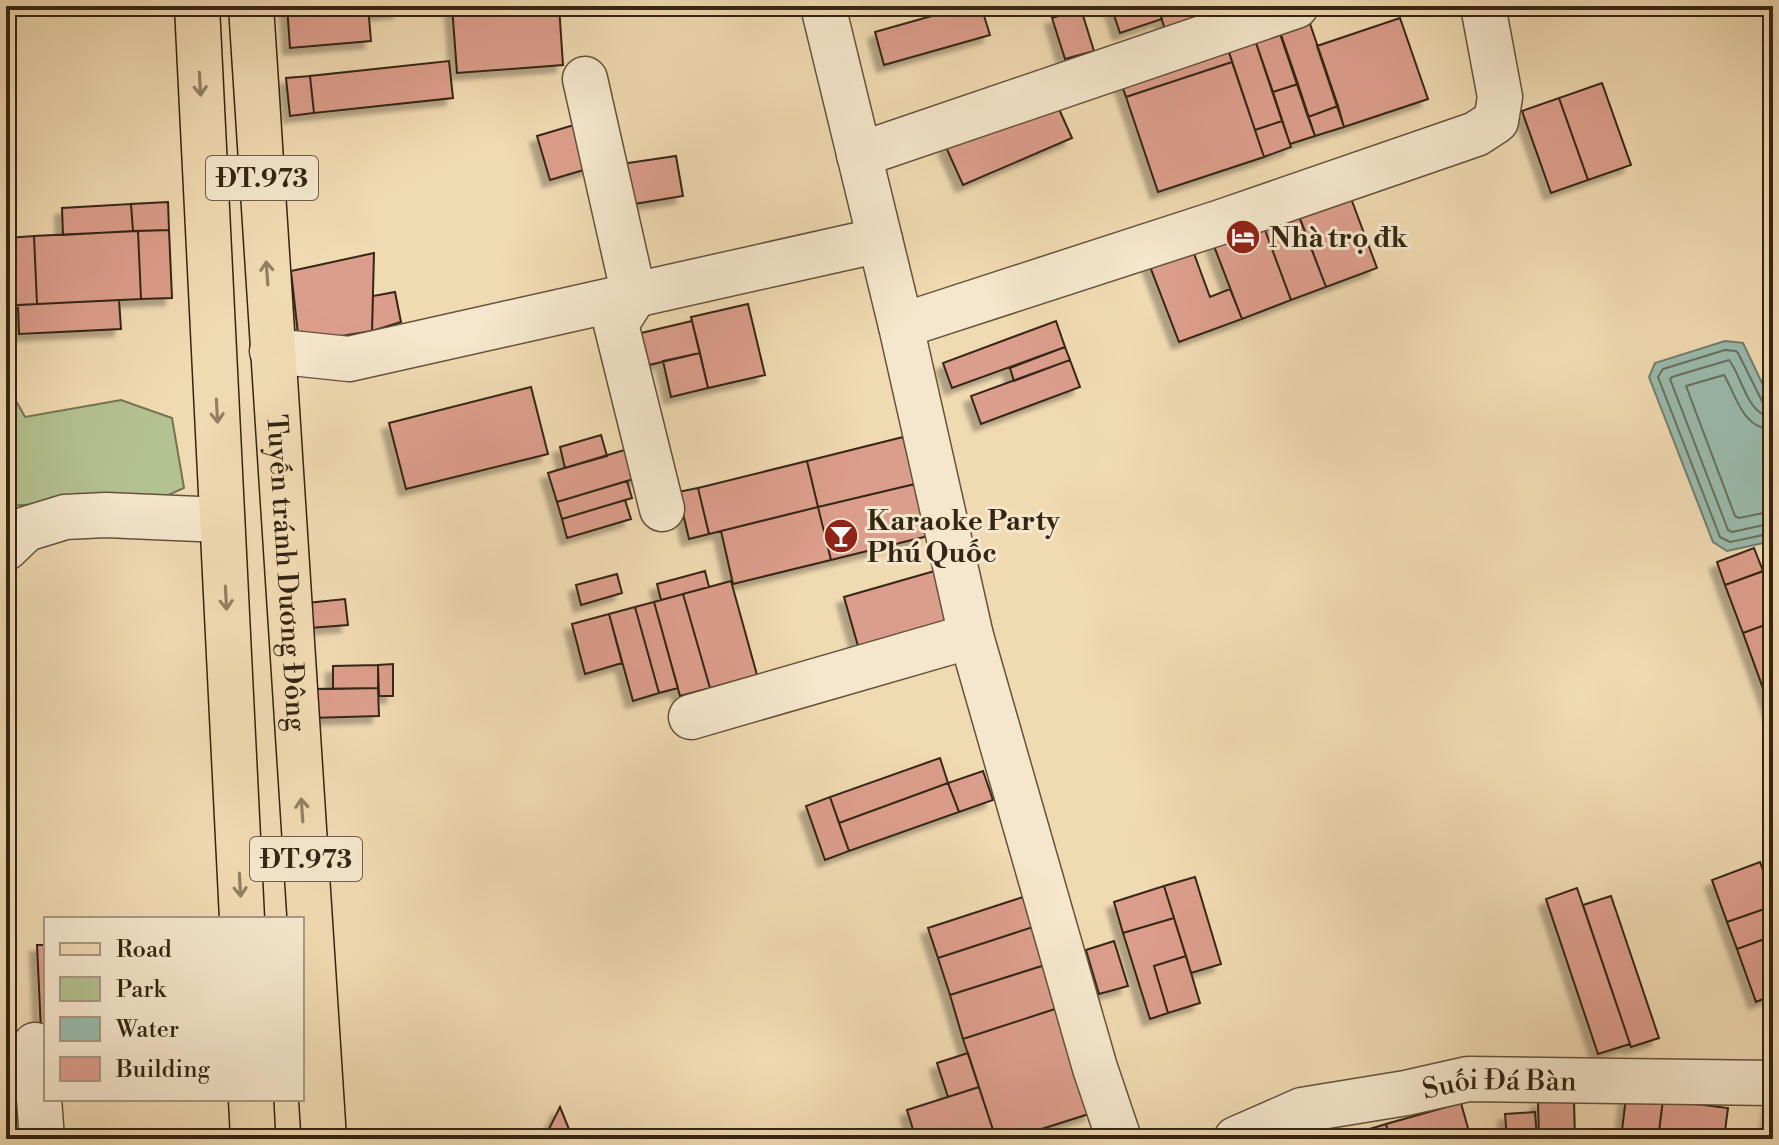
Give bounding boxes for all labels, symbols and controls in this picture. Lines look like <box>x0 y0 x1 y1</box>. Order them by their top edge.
one-way arrow <box>193 70 208 97</box>
road number: ĐT.973 <box>206 156 318 200</box>
hotel icon: Nhà trọ đk <box>1224 218 1262 256</box>
place label: Nhà trọ đk <box>1269 221 1409 256</box>
one-way arrow <box>259 260 274 287</box>
one-way arrow <box>209 397 224 424</box>
street label: Tuyến tránh Dương Đông <box>258 413 314 733</box>
place label: Karaoke Party Phú Quốc <box>867 504 1061 571</box>
bar icon: Karaoke Party Phú Quốc <box>822 517 860 555</box>
one-way arrow <box>218 584 233 611</box>
one-way arrow <box>295 797 310 824</box>
road number: ĐT.973 <box>250 837 362 881</box>
one-way arrow <box>233 871 248 898</box>
legend <box>44 917 304 1101</box>
text: Road <box>116 935 172 965</box>
text: Park <box>116 975 167 1005</box>
text: Water <box>115 1015 179 1045</box>
text: Building <box>115 1055 210 1085</box>
street label: Suối Đá Bàn <box>1419 1063 1577 1108</box>

